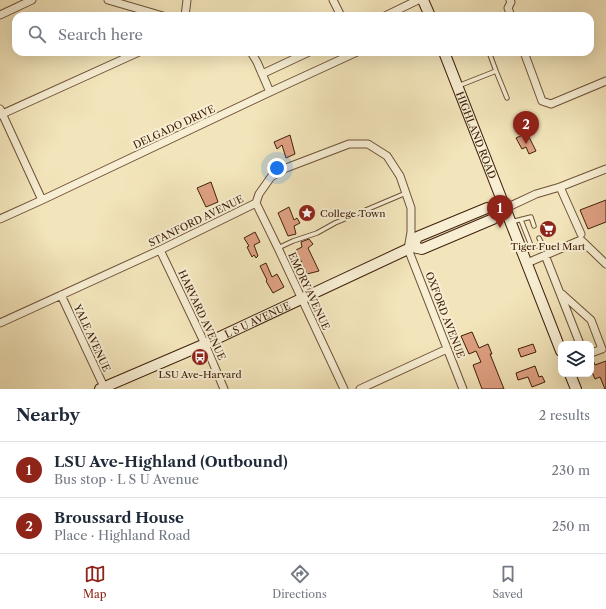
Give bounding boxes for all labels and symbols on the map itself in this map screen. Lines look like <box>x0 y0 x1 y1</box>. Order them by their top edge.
street label: HIGHLAND ROAD <box>453 89 499 180</box>
street label: DELGADO DRIVE <box>131 102 217 152</box>
pin: 2 <box>513 111 539 144</box>
your location <box>267 158 287 178</box>
street label: STANFORD AVENUE <box>146 192 246 250</box>
pin: 1 <box>487 195 513 228</box>
place icon: College Town <box>297 203 317 223</box>
place label: College Town <box>320 207 386 220</box>
supermarket icon: Tiger Fuel Mart <box>538 219 558 239</box>
place label: Tiger Fuel Mart <box>511 240 586 253</box>
street label: EMORY AVENUE <box>285 250 333 332</box>
street label: HARVARD AVENUE <box>175 268 229 362</box>
street label: OXFORD AVENUE <box>422 270 468 360</box>
street label: L S U AVENUE <box>222 298 292 341</box>
street label: YALE AVENUE <box>70 301 113 374</box>
bus stop icon: LSU Ave-Harvard <box>190 347 210 367</box>
place label: LSU Ave-Harvard <box>158 368 242 381</box>

